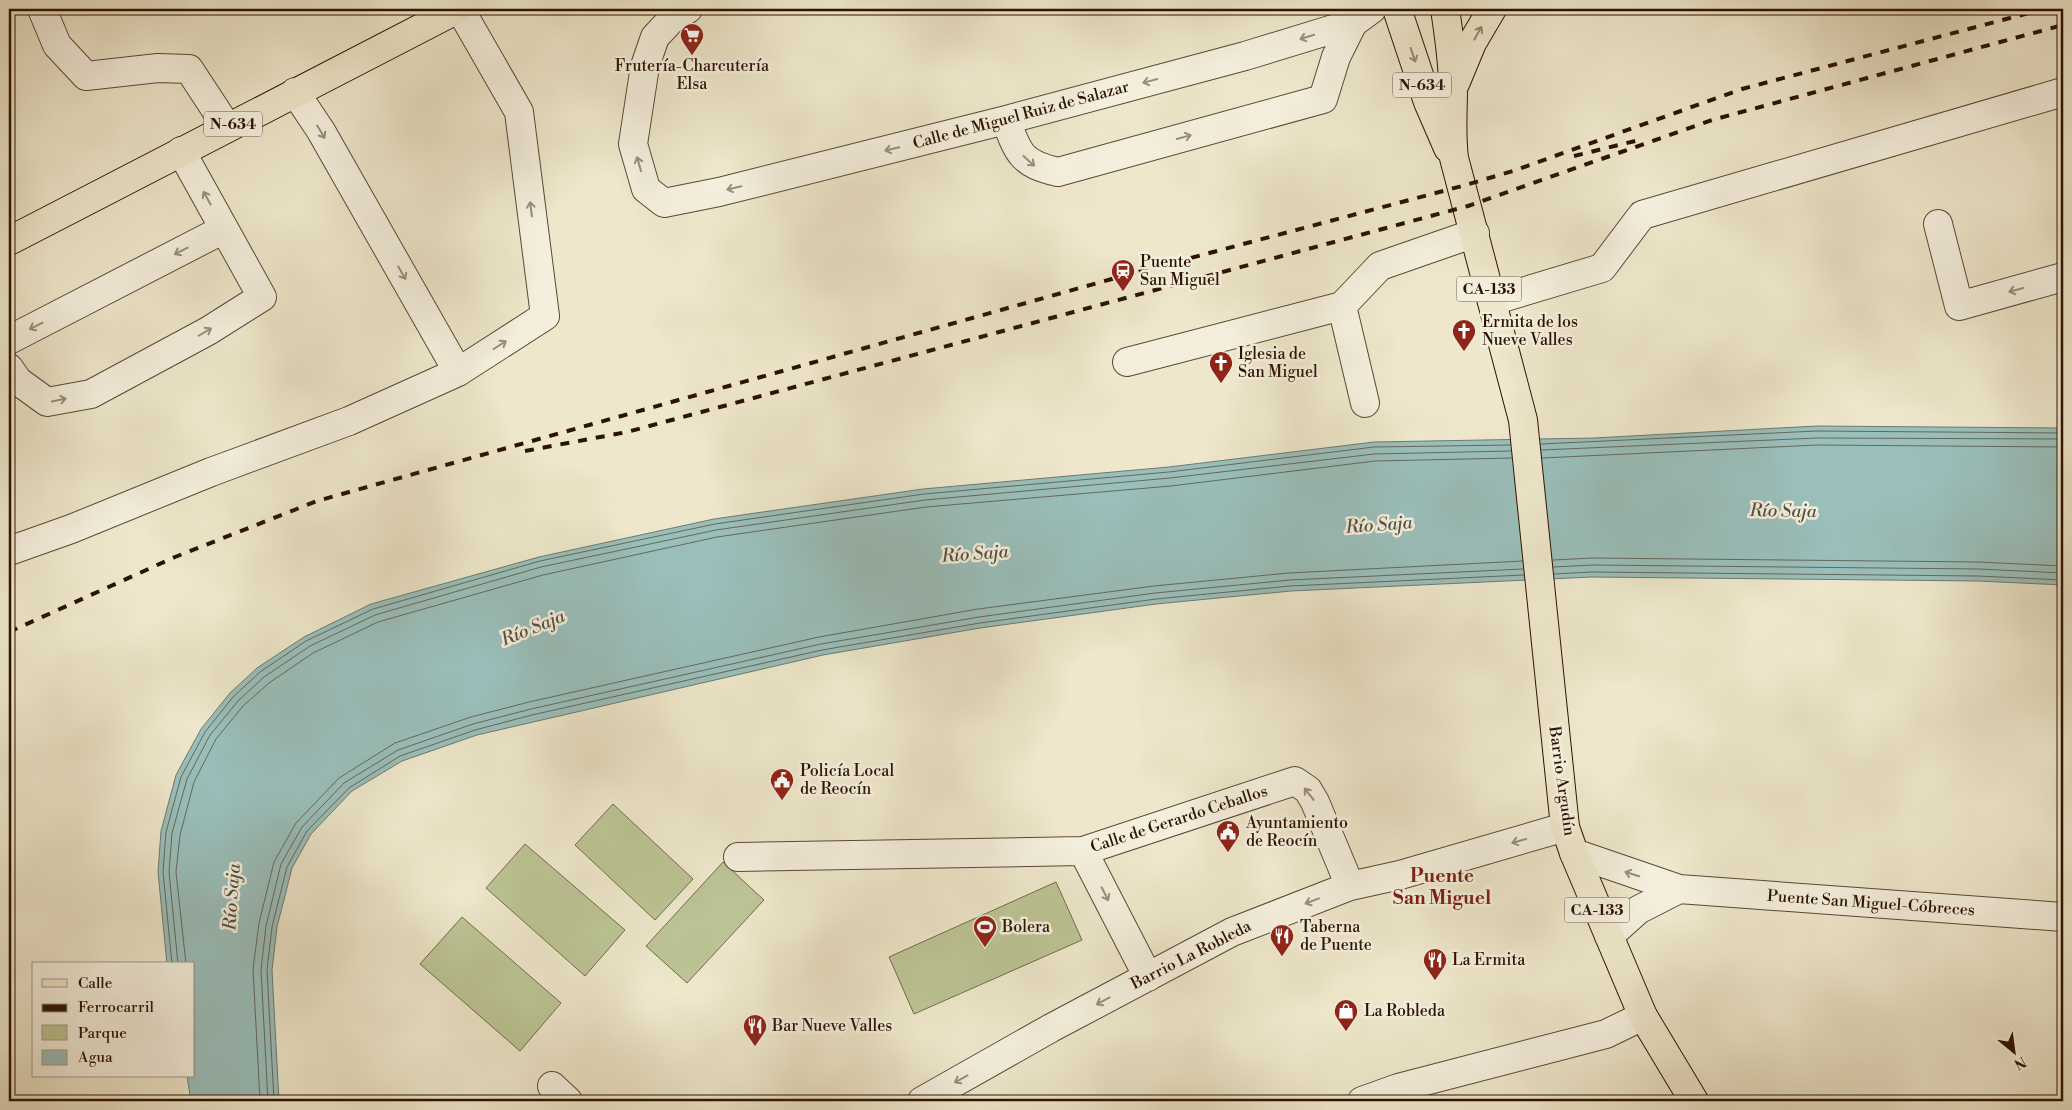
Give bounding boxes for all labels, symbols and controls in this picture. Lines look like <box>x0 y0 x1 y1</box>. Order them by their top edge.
supermarket icon: Frutería-Charcutería Elsa <box>679 22 705 56</box>
one-way arrow <box>1473 25 1483 40</box>
one-way arrow <box>1299 33 1315 43</box>
one-way arrow <box>1409 46 1418 62</box>
place label: Frutería-Charcutería Elsa <box>615 56 770 94</box>
road number: N-634 <box>1393 72 1451 98</box>
street label: Calle de Miguel Ruiz de Salazar <box>911 76 1131 154</box>
one-way arrow <box>1143 77 1159 87</box>
road number: N-634 <box>204 112 262 136</box>
one-way arrow <box>317 125 327 139</box>
one-way arrow <box>1176 132 1192 141</box>
one-way arrow <box>884 144 900 154</box>
one-way arrow <box>1023 155 1036 167</box>
one-way arrow <box>633 157 643 173</box>
one-way arrow <box>726 184 742 193</box>
one-way arrow <box>201 191 211 205</box>
one-way arrow <box>526 201 536 217</box>
one-way arrow <box>174 247 189 256</box>
place label: Puente San Miguel <box>1140 252 1220 290</box>
station icon: Puente San Miguel <box>1110 258 1136 292</box>
one-way arrow <box>397 266 407 281</box>
road number: CA-133 <box>1456 276 1522 302</box>
one-way arrow <box>2009 286 2025 295</box>
place label: Ermita de los Nueve Valles <box>1482 312 1578 350</box>
church icon: Ermita de los Nueve Valles <box>1451 318 1477 352</box>
one-way arrow <box>29 321 44 331</box>
one-way arrow <box>198 327 213 337</box>
one-way arrow <box>493 340 507 350</box>
place label: Iglesia de San Miguel <box>1238 344 1318 382</box>
church icon: Iglesia de San Miguel <box>1208 350 1234 384</box>
one-way arrow <box>51 395 67 404</box>
water label: Río Saja <box>1748 499 1818 523</box>
water label: Río Saja <box>1344 511 1414 539</box>
water label: Río Saja <box>940 540 1010 568</box>
water label: Río Saja <box>497 604 569 652</box>
street label: Barrio Argudín <box>1544 724 1580 838</box>
place label: Policía Local de Reocín <box>800 761 894 799</box>
public building icon: Policía Local de Reocín <box>769 767 795 801</box>
street label: Calle de Gerardo Ceballos <box>1088 781 1270 857</box>
one-way arrow <box>1304 787 1314 801</box>
place label: Ayuntamiento de Reocín <box>1245 813 1348 851</box>
public building icon: Ayuntamiento de Reocín <box>1215 819 1241 853</box>
one-way arrow <box>1511 837 1527 846</box>
water label: Río Saja <box>218 862 246 932</box>
district label: Puente San Miguel <box>1393 864 1491 910</box>
one-way arrow <box>1625 869 1641 879</box>
one-way arrow <box>1101 886 1110 901</box>
street label: Puente San Miguel-Cóbreces <box>1766 886 1976 920</box>
one-way arrow <box>1305 897 1321 906</box>
road number: CA-133 <box>1564 898 1630 922</box>
sports icon: Bolera <box>972 914 998 948</box>
street label: Barrio La Robleda <box>1127 916 1255 994</box>
place label: Bolera <box>1001 917 1051 937</box>
place label: Taberna de Puente <box>1300 917 1372 955</box>
restaurant icon: Taberna de Puente <box>1269 923 1295 957</box>
restaurant icon: La Ermita <box>1422 947 1448 981</box>
place label: La Ermita <box>1452 950 1526 970</box>
legend <box>32 962 195 1078</box>
text: Calle <box>78 974 112 993</box>
one-way arrow <box>1096 997 1111 1006</box>
text: Ferrocarril <box>78 998 155 1017</box>
shop icon: La Robleda <box>1333 998 1359 1032</box>
place label: La Robleda <box>1364 1001 1446 1021</box>
restaurant icon: Bar Nueve Valles <box>742 1013 768 1047</box>
place label: Bar Nueve Valles <box>771 1016 892 1036</box>
text: Parque <box>78 1024 127 1043</box>
north arrow <box>1990 1028 2040 1078</box>
text: Agua <box>77 1048 113 1067</box>
text: N <box>2011 1052 2029 1073</box>
one-way arrow <box>954 1075 968 1085</box>

